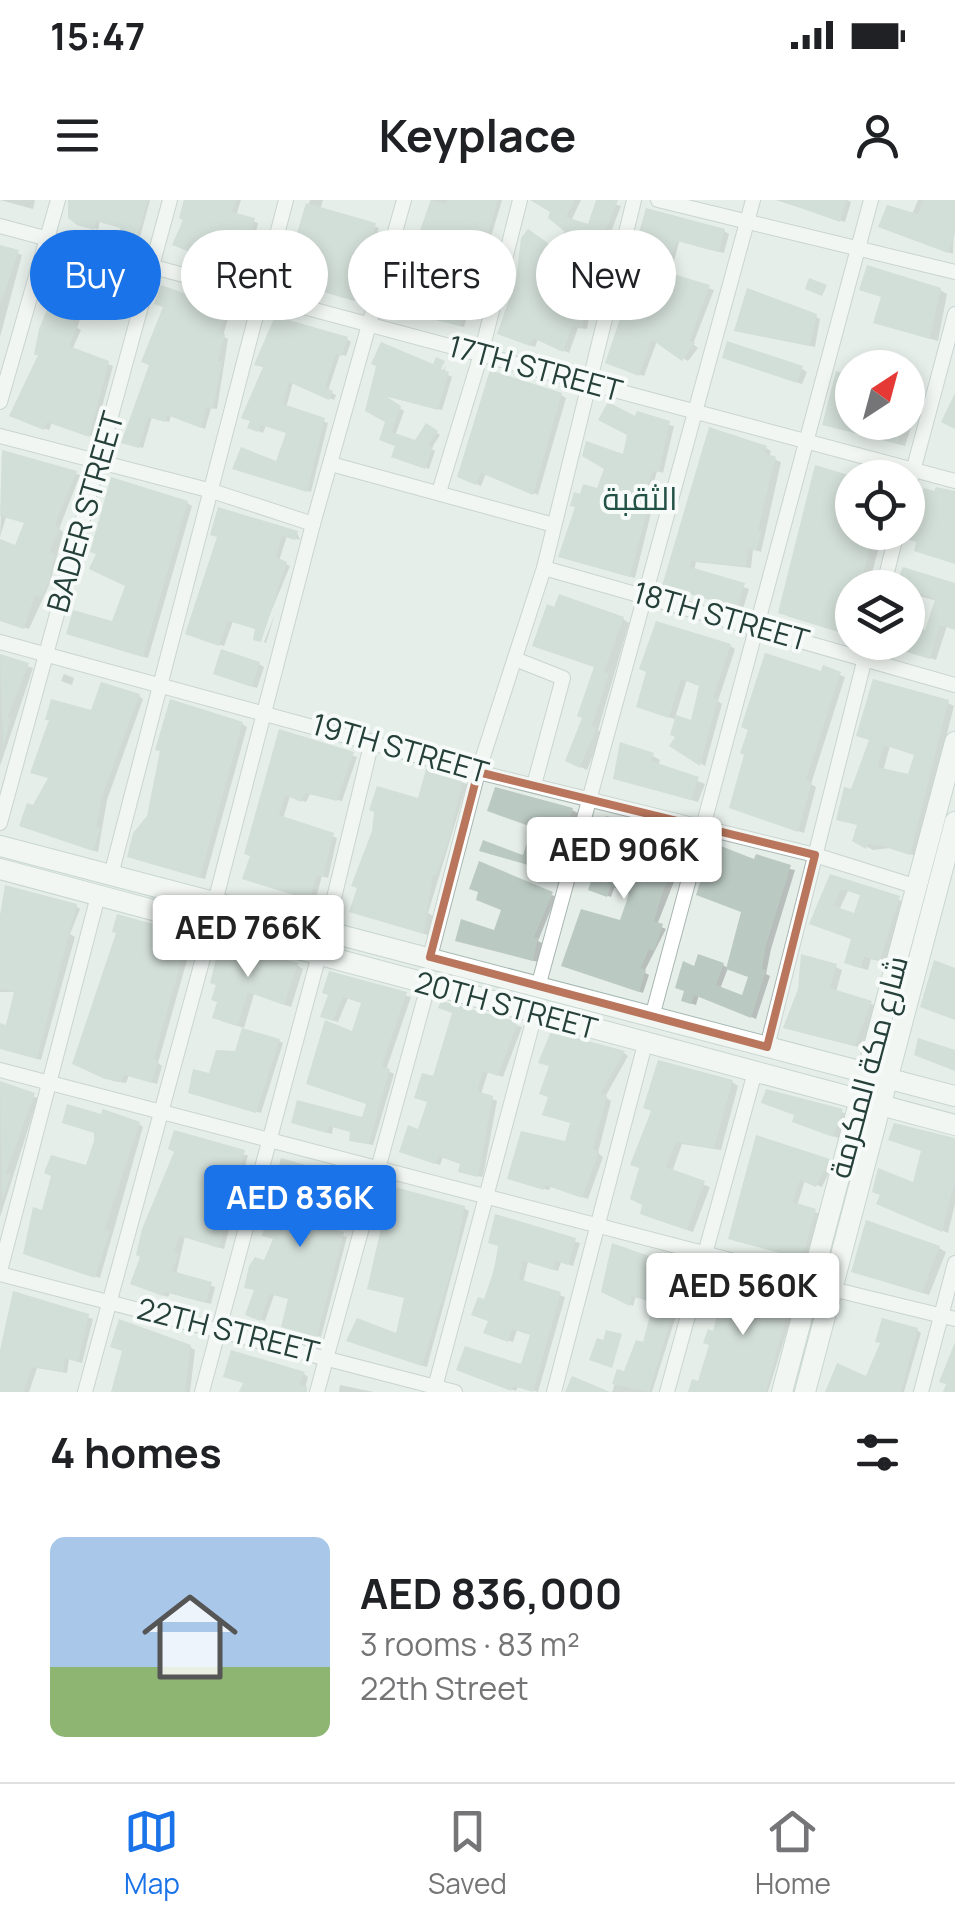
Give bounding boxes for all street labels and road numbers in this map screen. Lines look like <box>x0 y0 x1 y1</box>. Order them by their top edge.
street label: 17TH STREET <box>444 325 627 410</box>
street label: BADER STREET <box>36 406 133 617</box>
street label: 18TH STREET <box>629 571 814 660</box>
street label: 19TH STREET <box>307 703 494 792</box>
street label: شارع مكة المكرمة <box>818 951 918 1182</box>
street label: 20TH STREET <box>411 961 602 1049</box>
street label: 22TH STREET <box>133 1287 324 1372</box>

